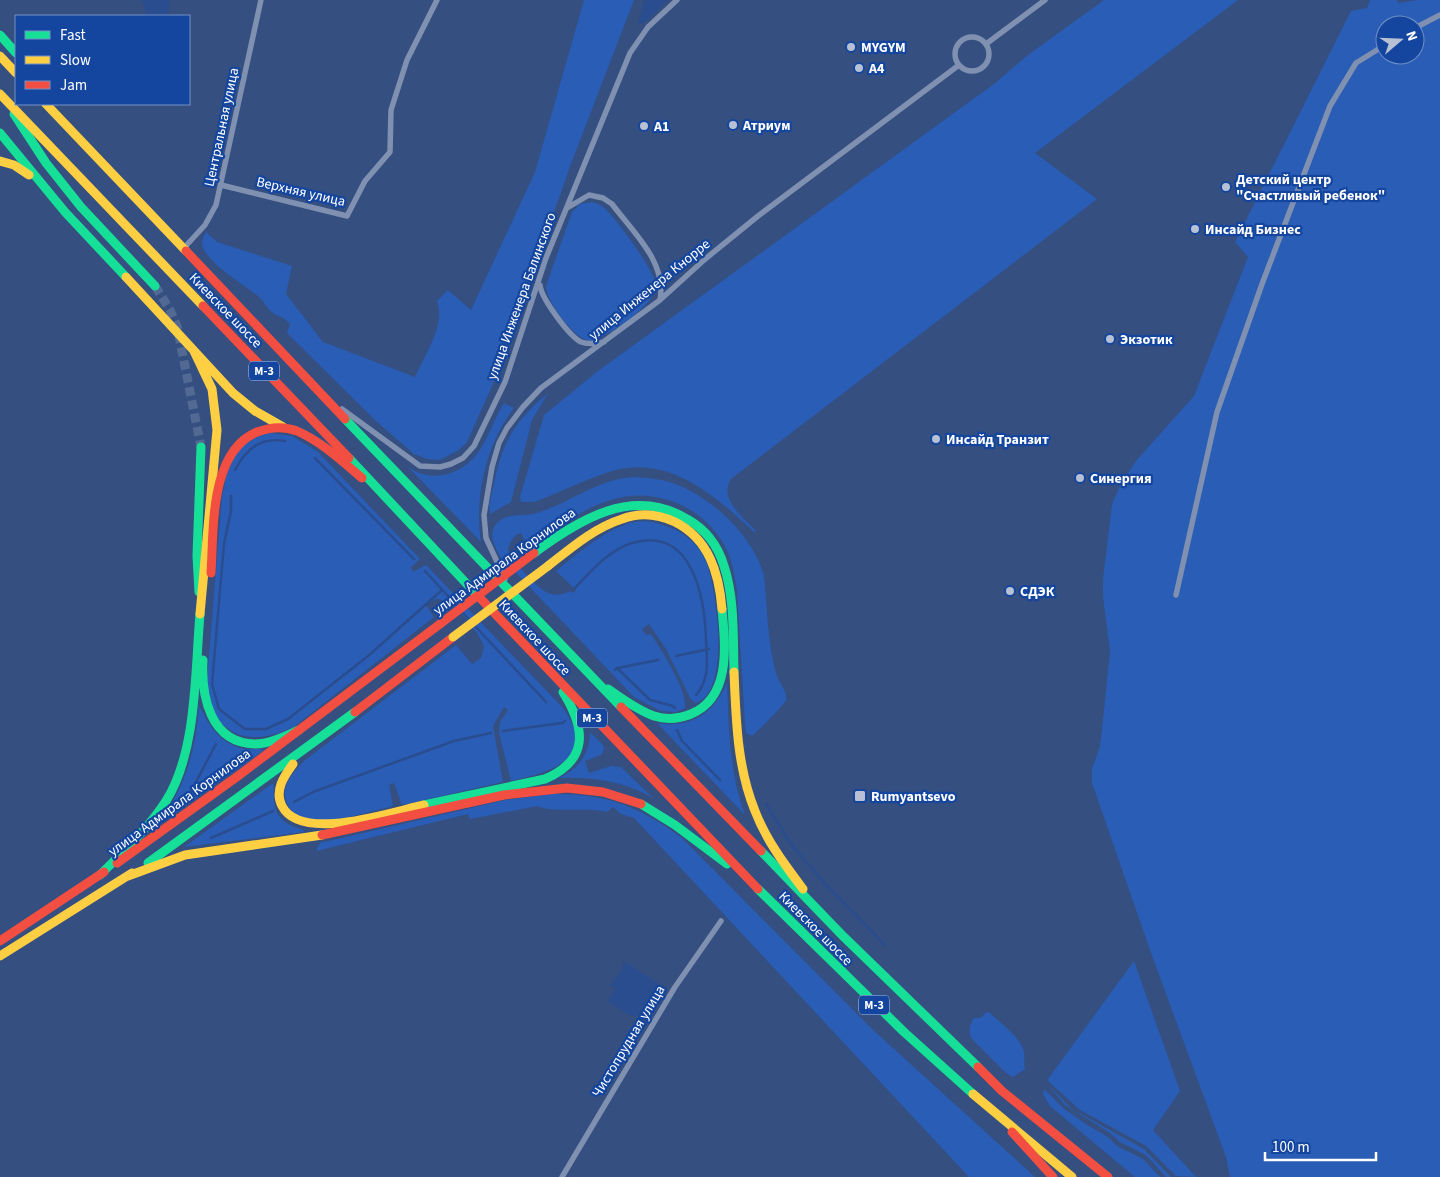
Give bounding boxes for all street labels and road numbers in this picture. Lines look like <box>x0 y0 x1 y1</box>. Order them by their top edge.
street label: Центральная улица <box>200 66 244 188</box>
street label: Верхняя улица <box>254 172 347 212</box>
street label: улица Инженера Балинского <box>482 210 562 383</box>
street label: улица Инженера Кнорре <box>585 234 715 345</box>
street label: Киевское шоссе <box>184 269 266 353</box>
road number: М-3 <box>249 362 279 381</box>
street label: улица Адмирала Корнилова <box>429 503 580 620</box>
street label: Киевское шоссе <box>494 595 575 680</box>
road number: М-3 <box>577 708 607 728</box>
street label: улица Адмирала Корнилова <box>104 744 255 861</box>
street label: Киевское шоссе <box>774 887 857 970</box>
street label: Чистопрудная улица <box>587 982 670 1101</box>
road number: М-3 <box>859 996 889 1014</box>

